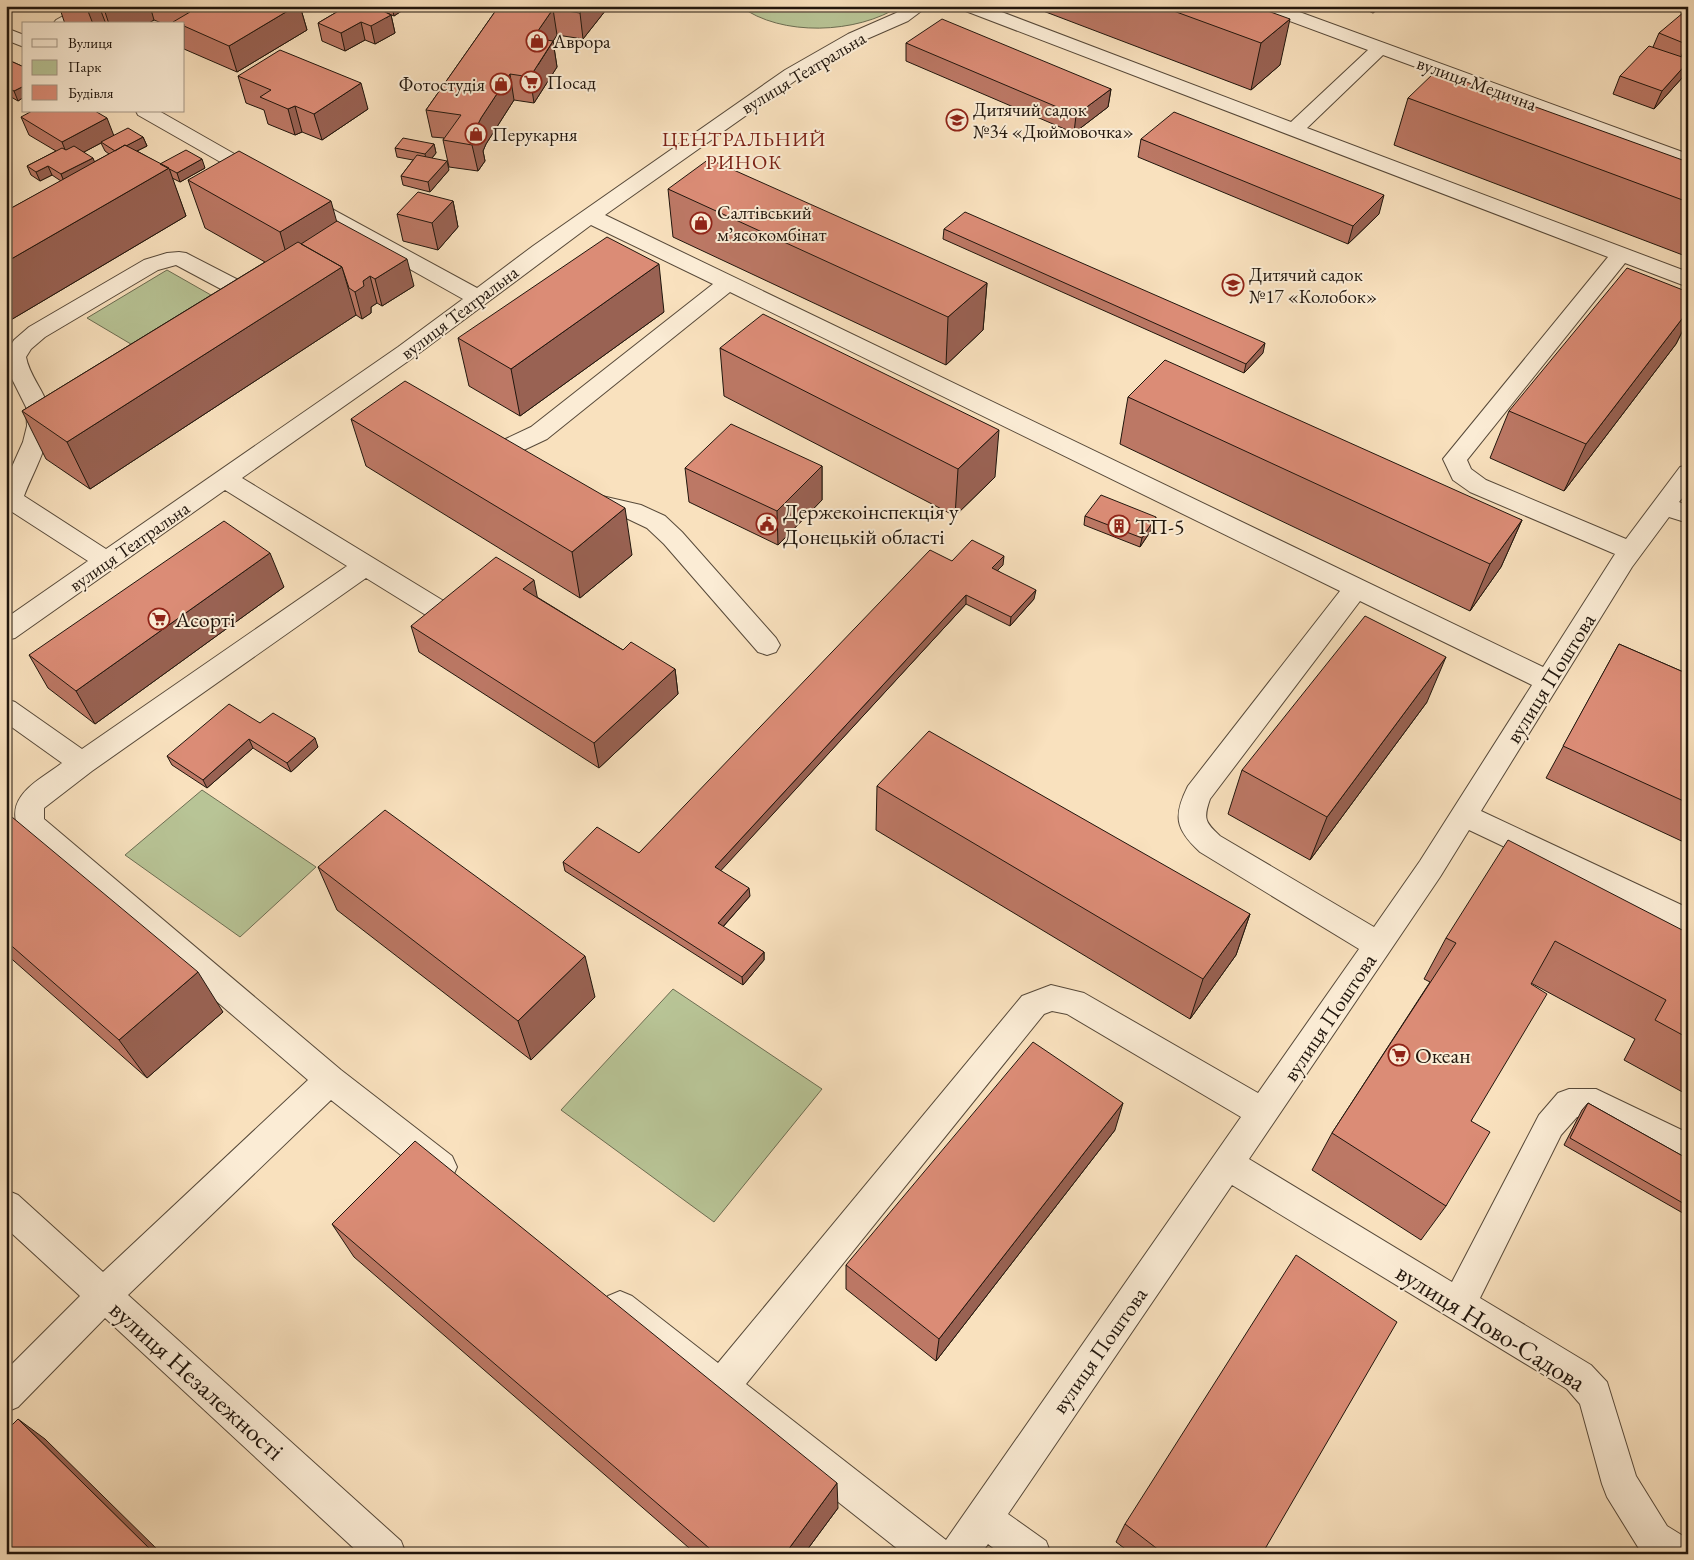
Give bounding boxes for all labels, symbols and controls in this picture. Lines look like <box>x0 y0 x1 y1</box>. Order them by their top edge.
legend <box>22 22 185 112</box>
street label: вулиця Театральна <box>736 25 871 120</box>
shop icon: Аврора <box>525 29 549 53</box>
place label: Аврора <box>552 29 611 54</box>
text: Вулиця <box>68 33 113 52</box>
street label: вулиця Медична <box>1414 50 1541 117</box>
text: Парк <box>68 57 101 76</box>
supermarket icon: Посад <box>519 70 543 94</box>
place label: Посад <box>547 70 596 95</box>
place label: Фотостудія <box>399 72 486 97</box>
shop icon: Фотостудія <box>489 72 513 96</box>
text: Будівля <box>68 83 114 102</box>
place label: Дитячий садок №34 «Дюймовочка» <box>973 97 1134 144</box>
school or university icon: Дитячий садок №34 «Дюймовочка» <box>945 108 969 132</box>
shop icon: Перукарня <box>464 122 488 146</box>
place label: Перукарня <box>492 122 578 147</box>
district label: ЦЕНТРАЛЬНИЙ РИНОК <box>662 126 826 175</box>
place label: Салтівський мʼясокомбінат <box>717 200 827 247</box>
shop icon: Салтівський мʼясокомбінат <box>689 211 713 235</box>
street label: вулиця Театральна <box>395 260 524 365</box>
place label: Дитячий садок №17 «Колобок» <box>1249 262 1377 309</box>
school or university icon: Дитячий садок №17 «Колобок» <box>1221 273 1245 297</box>
street label: вулиця Театральна <box>64 495 195 597</box>
place label: Держекоінспекція у Донецькій області <box>783 497 959 551</box>
public building icon: Держекоінспекція у Донецькій області <box>755 512 779 536</box>
place label: ТП-5 <box>1135 512 1185 541</box>
building icon: ТП-5 <box>1107 514 1131 538</box>
place label: Асорті <box>174 605 235 634</box>
supermarket icon: Асорті <box>147 607 171 631</box>
street label: вулиця Поштова <box>1499 608 1602 749</box>
street label: вулиця Поштова <box>1276 948 1383 1087</box>
place label: Океан <box>1415 1041 1471 1070</box>
supermarket icon: Океан <box>1387 1043 1411 1067</box>
street label: вулиця Ново-Садова <box>1390 1255 1593 1399</box>
street label: вулиця Поштова <box>1045 1281 1154 1419</box>
street label: вулиця Незалежності <box>102 1292 292 1468</box>

